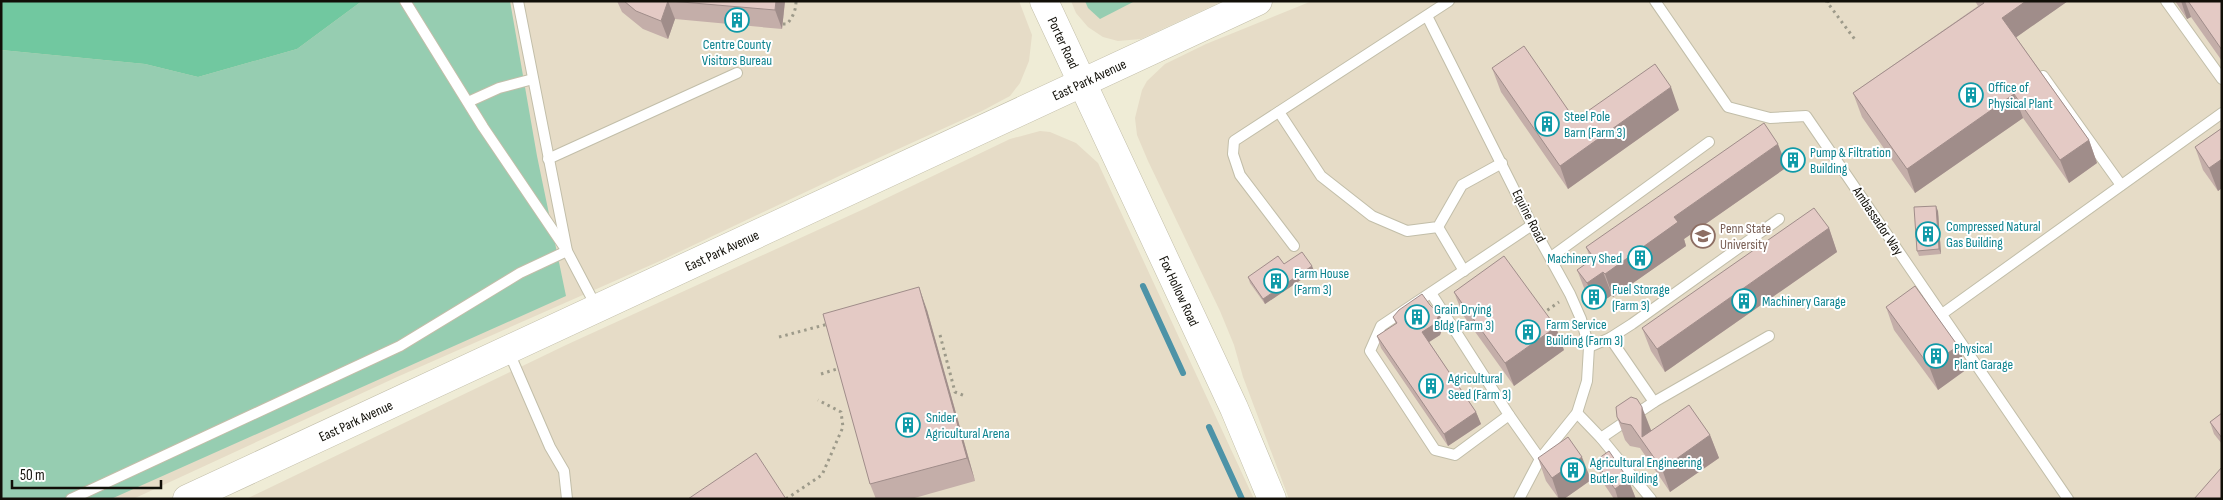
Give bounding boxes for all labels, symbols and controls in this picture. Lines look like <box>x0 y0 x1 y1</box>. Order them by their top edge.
building icon: Centre County Visitors Bureau <box>724 7 750 33</box>
street label: Porter Road <box>1044 14 1083 71</box>
place label: Centre County Visitors Bureau <box>702 36 772 69</box>
street label: East Park Avenue <box>1050 55 1129 104</box>
place label: Office of Physical Plant <box>1988 79 2053 112</box>
building icon: Office of Physical Plant <box>1958 82 1984 108</box>
place label: Steel Pole Barn (Farm 3) <box>1564 108 1626 141</box>
building icon: Steel Pole Barn (Farm 3) <box>1534 111 1560 137</box>
place label: Pump & Filtration Building <box>1810 144 1891 177</box>
building icon: Pump & Filtration Building <box>1780 147 1806 173</box>
street label: Ambassador Way <box>1848 183 1907 259</box>
street label: Equine Road <box>1508 187 1550 245</box>
place label: Compressed Natural Gas Building <box>1946 218 2041 251</box>
place label: Penn State University <box>1720 220 1771 253</box>
building icon: Compressed Natural Gas Building <box>1915 221 1941 247</box>
school or university icon: Penn State University <box>1690 223 1716 249</box>
street label: East Park Avenue <box>682 226 762 275</box>
building icon: Machinery Shed <box>1627 245 1653 271</box>
place label: Machinery Shed <box>1547 250 1622 267</box>
street label: Fox Hollow Road <box>1156 253 1203 329</box>
place label: Farm House (Farm 3) <box>1294 265 1349 298</box>
building icon: Farm House (Farm 3) <box>1263 268 1289 294</box>
place label: Fuel Storage (Farm 3) <box>1612 281 1670 314</box>
building icon: Fuel Storage (Farm 3) <box>1581 284 1607 310</box>
building icon: Machinery Garage <box>1731 288 1757 314</box>
place label: Machinery Garage <box>1762 293 1846 310</box>
place label: Grain Drying Bldg (Farm 3) <box>1434 301 1494 334</box>
building icon: Grain Drying Bldg (Farm 3) <box>1404 304 1430 330</box>
place label: Farm Service Building (Farm 3) <box>1546 316 1623 349</box>
building icon: Farm Service Building (Farm 3) <box>1515 319 1541 345</box>
place label: Physical Plant Garage <box>1954 340 2013 373</box>
building icon: Physical Plant Garage <box>1923 343 1949 369</box>
place label: Agricultural Seed (Farm 3) <box>1447 370 1511 403</box>
building icon: Agricultural Seed (Farm 3) <box>1418 373 1444 399</box>
street label: East Park Avenue <box>316 396 395 445</box>
place label: Snider Agricultural Arena <box>925 409 1010 442</box>
building icon: Snider Agricultural Arena <box>895 412 921 438</box>
place label: Agricultural Engineering Butler Building <box>1589 454 1702 487</box>
building icon: Agricultural Engineering Butler Building <box>1560 457 1586 483</box>
scale bar <box>12 458 161 490</box>
text: 50 m <box>20 466 45 485</box>

